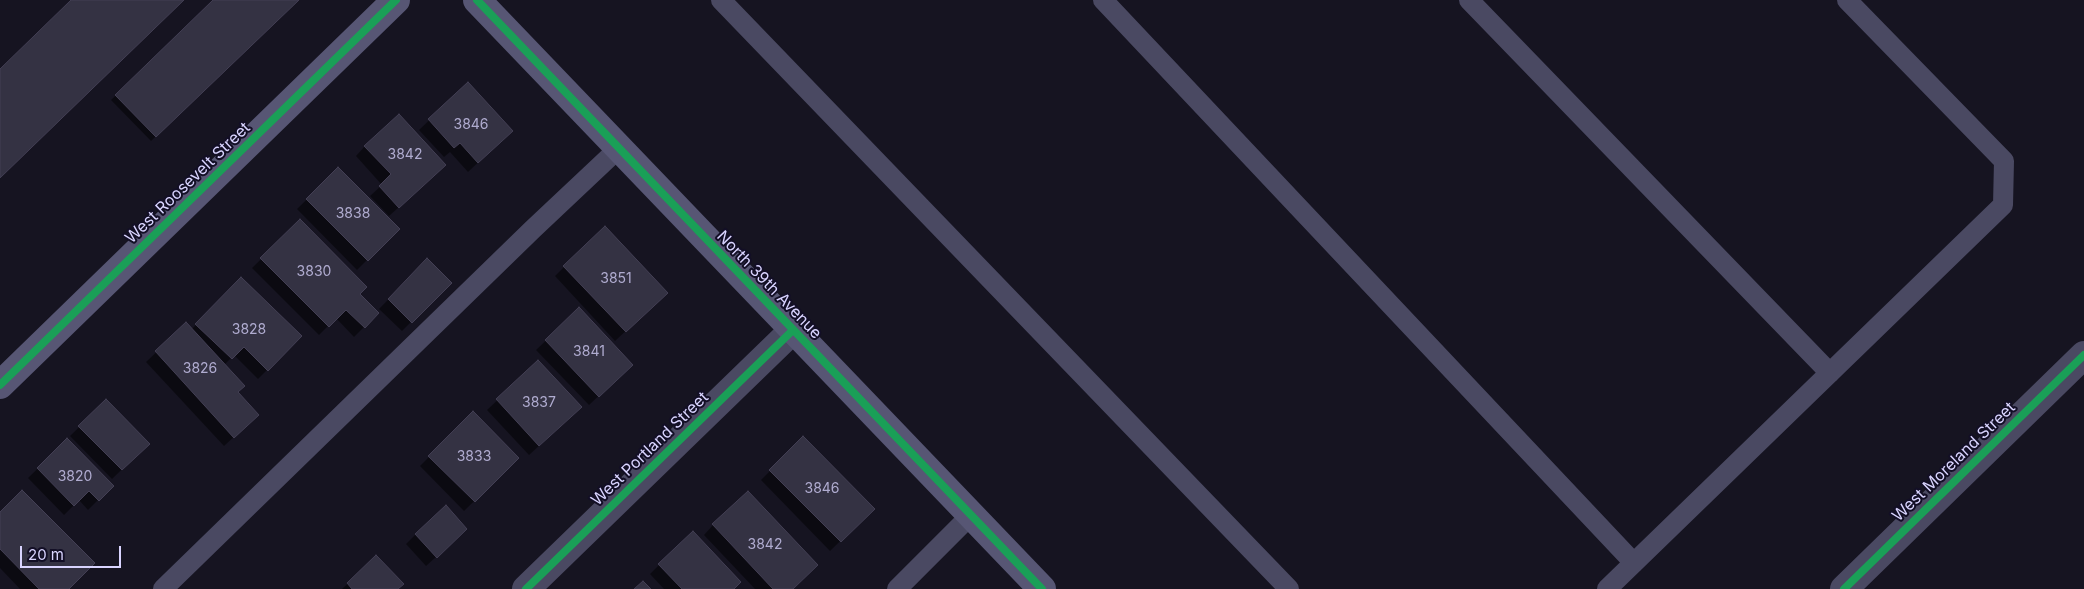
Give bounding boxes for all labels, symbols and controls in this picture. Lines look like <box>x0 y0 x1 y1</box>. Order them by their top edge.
house number: 3846 <box>453 117 489 133</box>
street label: West Roosevelt Street <box>122 118 254 248</box>
house number: 3842 <box>388 147 422 163</box>
house number: 3838 <box>336 206 370 222</box>
street label: North 39th Avenue <box>713 227 825 343</box>
house number: 3830 <box>297 264 331 280</box>
house number: 3851 <box>600 271 632 287</box>
house number: 3828 <box>232 322 266 338</box>
house number: 3841 <box>573 344 605 360</box>
house number: 3826 <box>183 361 217 377</box>
street label: West Portland Street <box>587 388 713 510</box>
house number: 3837 <box>522 395 556 411</box>
street label: West Moreland Street <box>1889 398 2019 526</box>
house number: 3833 <box>457 449 491 465</box>
house number: 3820 <box>58 469 92 485</box>
house number: 3846 <box>804 481 840 497</box>
scale bar <box>22 536 124 568</box>
house number: 3842 <box>748 537 782 553</box>
text: 20 m <box>28 545 64 564</box>

